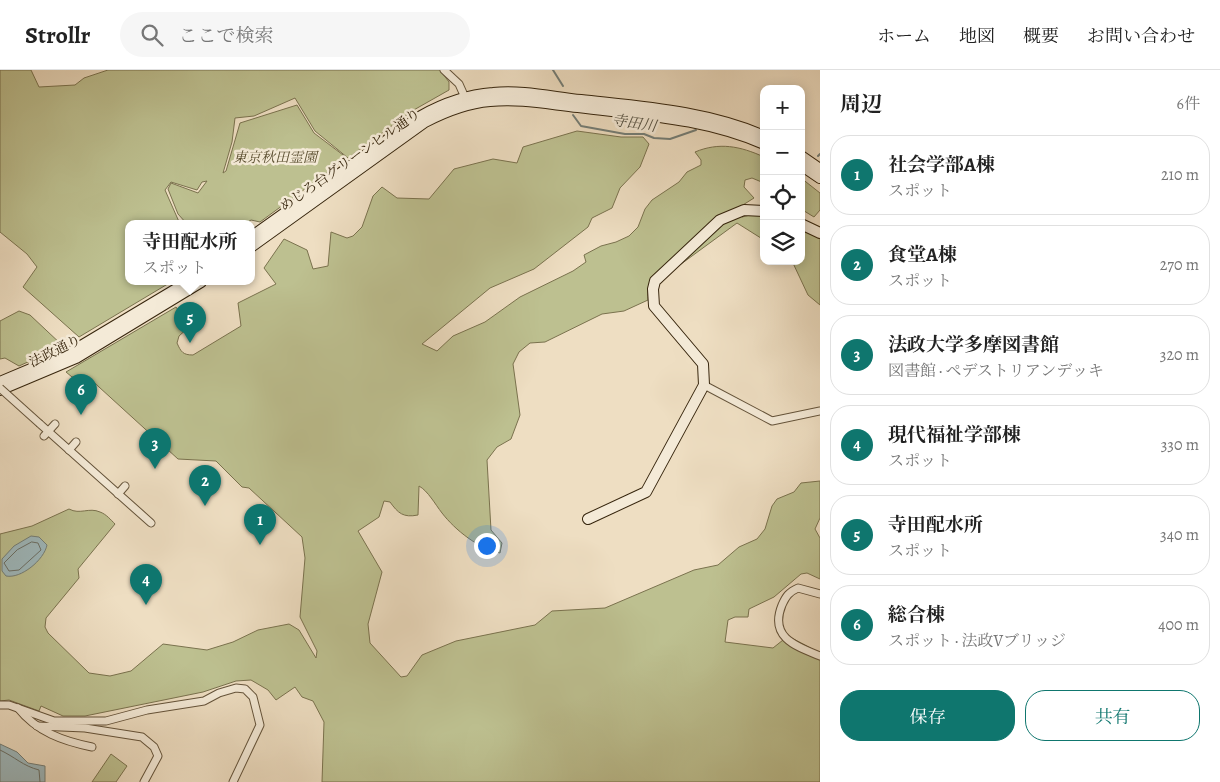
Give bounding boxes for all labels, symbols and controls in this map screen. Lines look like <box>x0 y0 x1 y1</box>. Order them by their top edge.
search box <box>120 12 470 57</box>
text: Strollr <box>25 19 90 51</box>
icon: search <box>138 21 166 49</box>
text: ここで検索 <box>178 23 273 49</box>
text: ホーム <box>877 24 931 48</box>
text: 地図 <box>959 24 995 48</box>
text: 概要 <box>1023 24 1059 48</box>
text: お問い合わせ <box>1087 24 1195 48</box>
map controls <box>760 85 805 265</box>
button: + <box>760 85 805 130</box>
text: 周辺 <box>840 90 882 118</box>
text: 6件 <box>1177 93 1200 115</box>
street label: めじろ台グリーンヒル通り <box>276 104 424 216</box>
water label: 寺田川 <box>610 110 660 137</box>
button: − <box>760 130 805 175</box>
park label: 東京秋田霊園 <box>233 148 319 167</box>
text: 社会学部A棟 <box>888 152 995 178</box>
text: 1 <box>854 164 860 186</box>
text: 210 m <box>1161 164 1199 186</box>
button: locate <box>760 175 805 220</box>
text: スポット <box>888 180 952 202</box>
popup <box>125 220 255 285</box>
button: layers <box>760 220 805 265</box>
text: 寺田配水所 <box>142 229 238 255</box>
text: 食堂A棟 <box>888 242 957 268</box>
text: 2 <box>853 254 861 276</box>
text: 270 m <box>1160 254 1199 276</box>
text: スポット <box>142 257 207 279</box>
text: スポット <box>888 270 952 292</box>
pin: 5 <box>174 302 206 343</box>
street label: 法政通り <box>26 330 84 372</box>
text: 法政大学多摩図書館 <box>888 332 1059 358</box>
text: 3 <box>854 344 860 366</box>
text: 320 m <box>1160 344 1199 366</box>
text: 図書館 · ペデストリアンデッキ <box>888 360 1104 382</box>
pin: 6 <box>65 374 97 415</box>
text: 現代福祉学部棟 <box>888 422 1021 448</box>
pin: 3 <box>139 428 171 469</box>
text: 4 <box>853 434 861 456</box>
text: 330 m <box>1161 434 1199 456</box>
text: スポット <box>888 450 952 472</box>
pin: 2 <box>189 465 221 506</box>
pin: 1 <box>244 504 276 545</box>
text: 寺田配水所 <box>888 512 983 538</box>
text: 5 <box>854 524 860 546</box>
text: 340 m <box>1160 524 1199 546</box>
your location <box>474 533 500 559</box>
text: スポット <box>888 540 952 562</box>
pin: 4 <box>130 564 162 605</box>
text: 総合棟 <box>888 602 945 628</box>
text: 6 <box>853 614 861 636</box>
text: 400 m <box>1158 614 1199 636</box>
text: スポット · 法政Vブリッジ <box>888 630 1066 652</box>
button: 保存 <box>840 690 1015 741</box>
button: 共有 <box>1025 690 1200 741</box>

